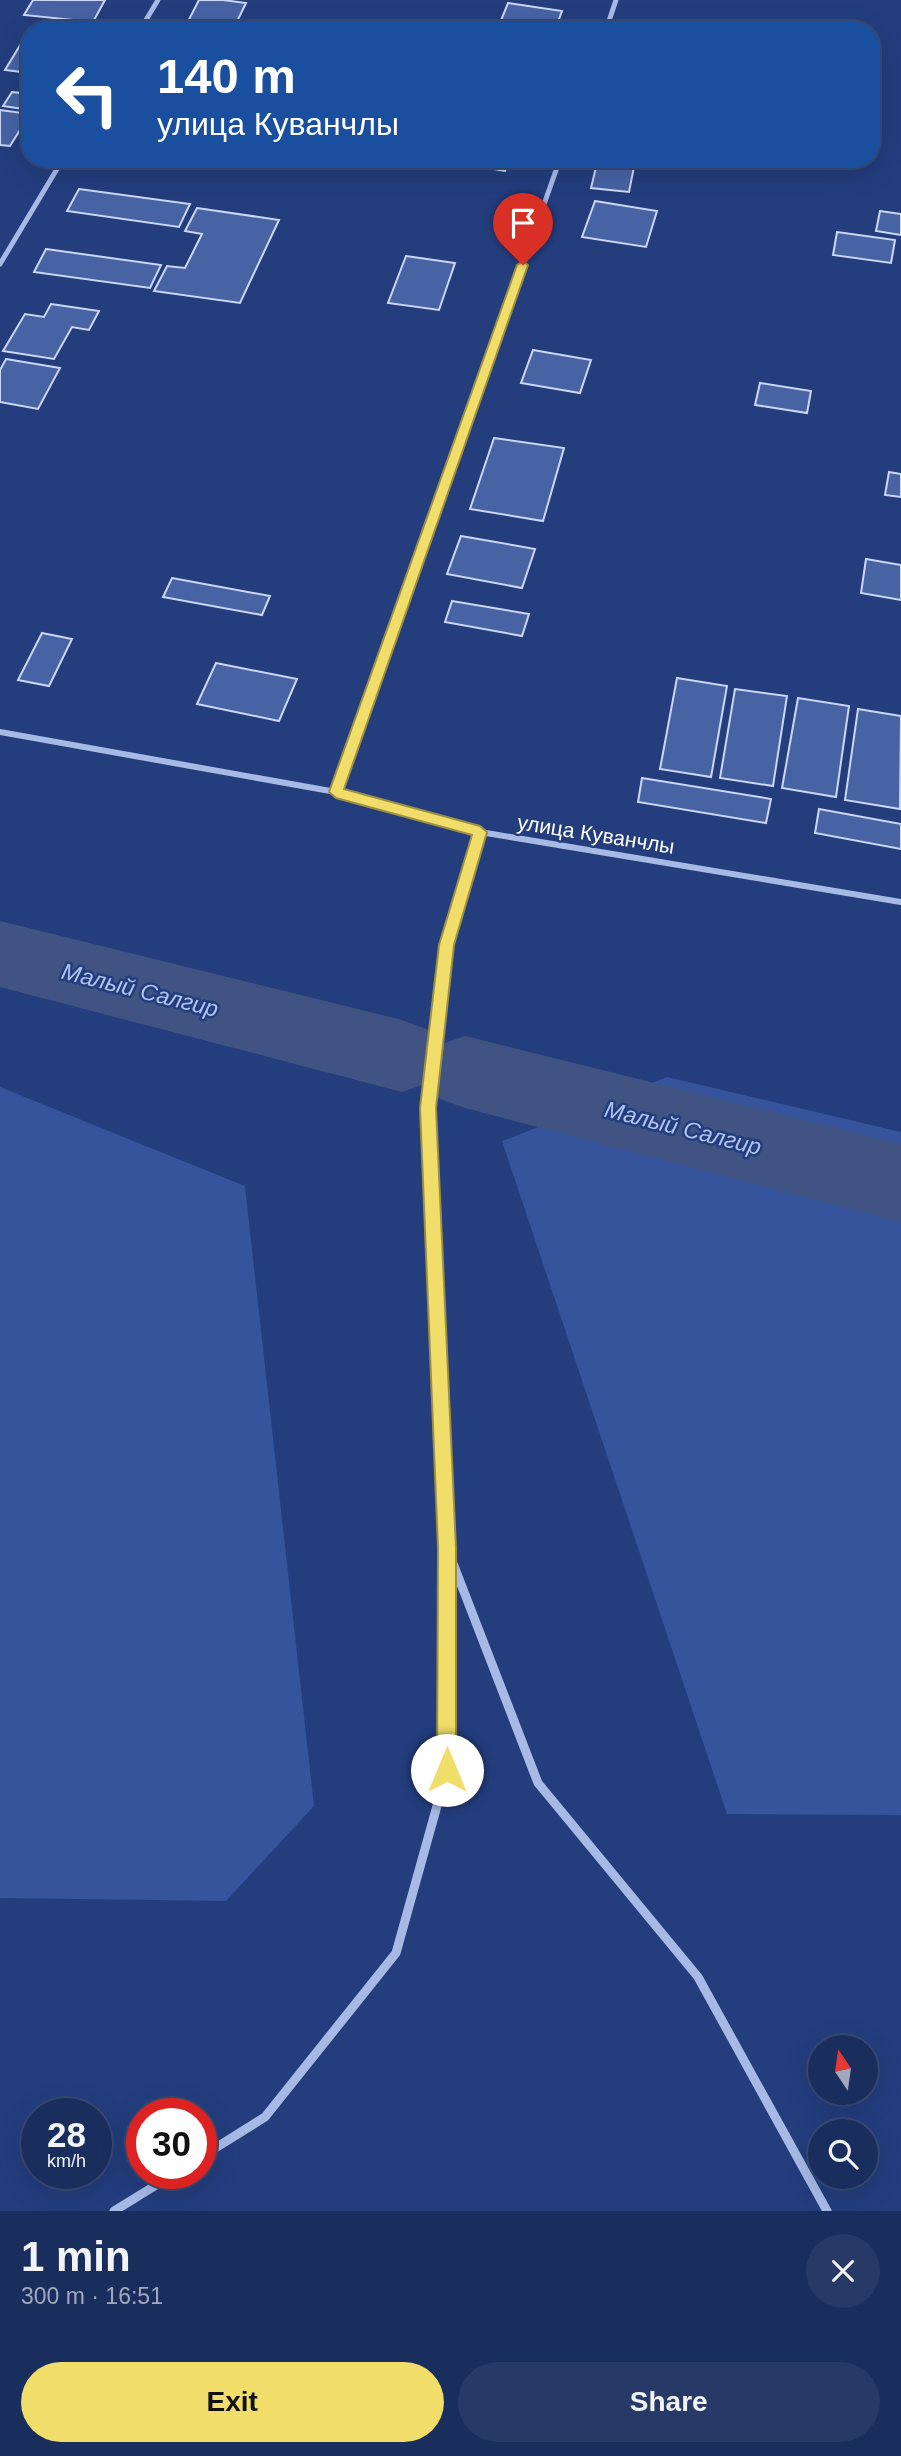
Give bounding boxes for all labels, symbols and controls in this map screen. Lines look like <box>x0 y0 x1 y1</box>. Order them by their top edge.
icon: left <box>42 49 133 140</box>
text: 140 m <box>157 49 296 103</box>
text: улица Куванчлы <box>157 106 399 142</box>
pin <box>493 193 553 265</box>
icon: arrive <box>504 204 542 242</box>
street label: улица Куванчлы <box>516 810 676 858</box>
water label: Малый Салгир <box>59 958 221 1022</box>
water label: Малый Салгир <box>602 1096 764 1160</box>
position arrow <box>410 1733 484 1807</box>
north arrow <box>808 2035 878 2105</box>
map controls <box>808 2035 878 2189</box>
speed limit sign: 30 <box>126 2098 217 2189</box>
text: 28 <box>47 2115 86 2154</box>
button: search <box>808 2119 878 2189</box>
text: km/h <box>47 2151 86 2171</box>
text: 1 min <box>21 2233 131 2280</box>
button: close <box>806 2234 880 2308</box>
text: 300 m · 16:51 <box>21 2283 163 2309</box>
button: Exit <box>21 2362 444 2442</box>
button: Share <box>458 2362 880 2442</box>

